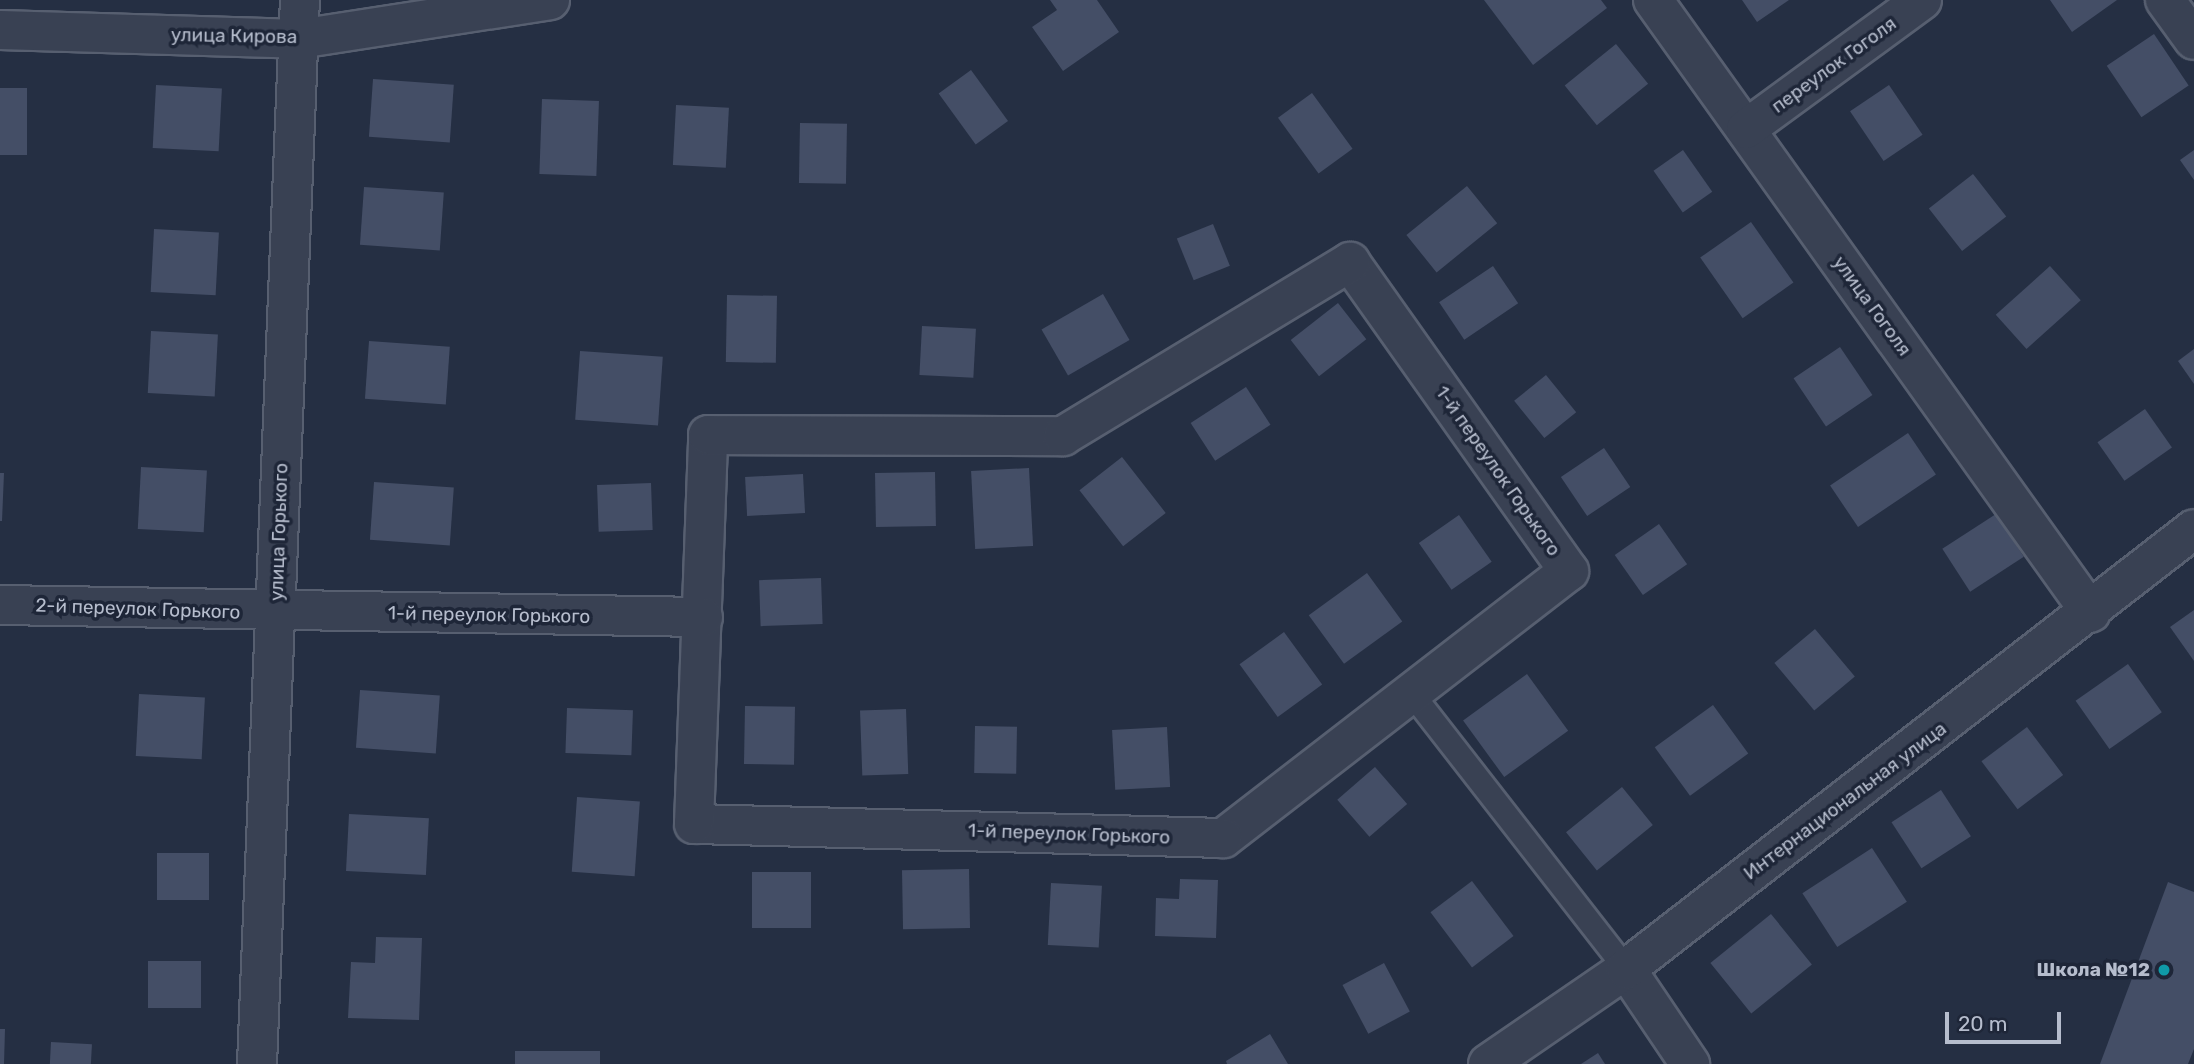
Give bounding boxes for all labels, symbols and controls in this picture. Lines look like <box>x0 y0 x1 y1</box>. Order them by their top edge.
street label: переулок Гоголя <box>1767 12 1901 118</box>
street label: улица Кирова <box>171 23 297 49</box>
street label: улица Гоголя <box>1828 252 1916 360</box>
street label: 1-й переулок Горького <box>1431 382 1565 560</box>
street label: улица Горького <box>265 463 293 601</box>
street label: 2-й переулок Горького <box>35 594 241 624</box>
street label: 1-й переулок Горького <box>388 602 590 628</box>
street label: Интернациональная улица <box>1739 717 1951 885</box>
street label: 1-й переулок Горького <box>967 819 1171 849</box>
place label: Школа №12 <box>2037 959 2150 981</box>
marker: Школа №12 <box>2156 962 2172 978</box>
scale bar <box>1949 998 2064 1042</box>
text: 20 m <box>1958 1011 2007 1036</box>

